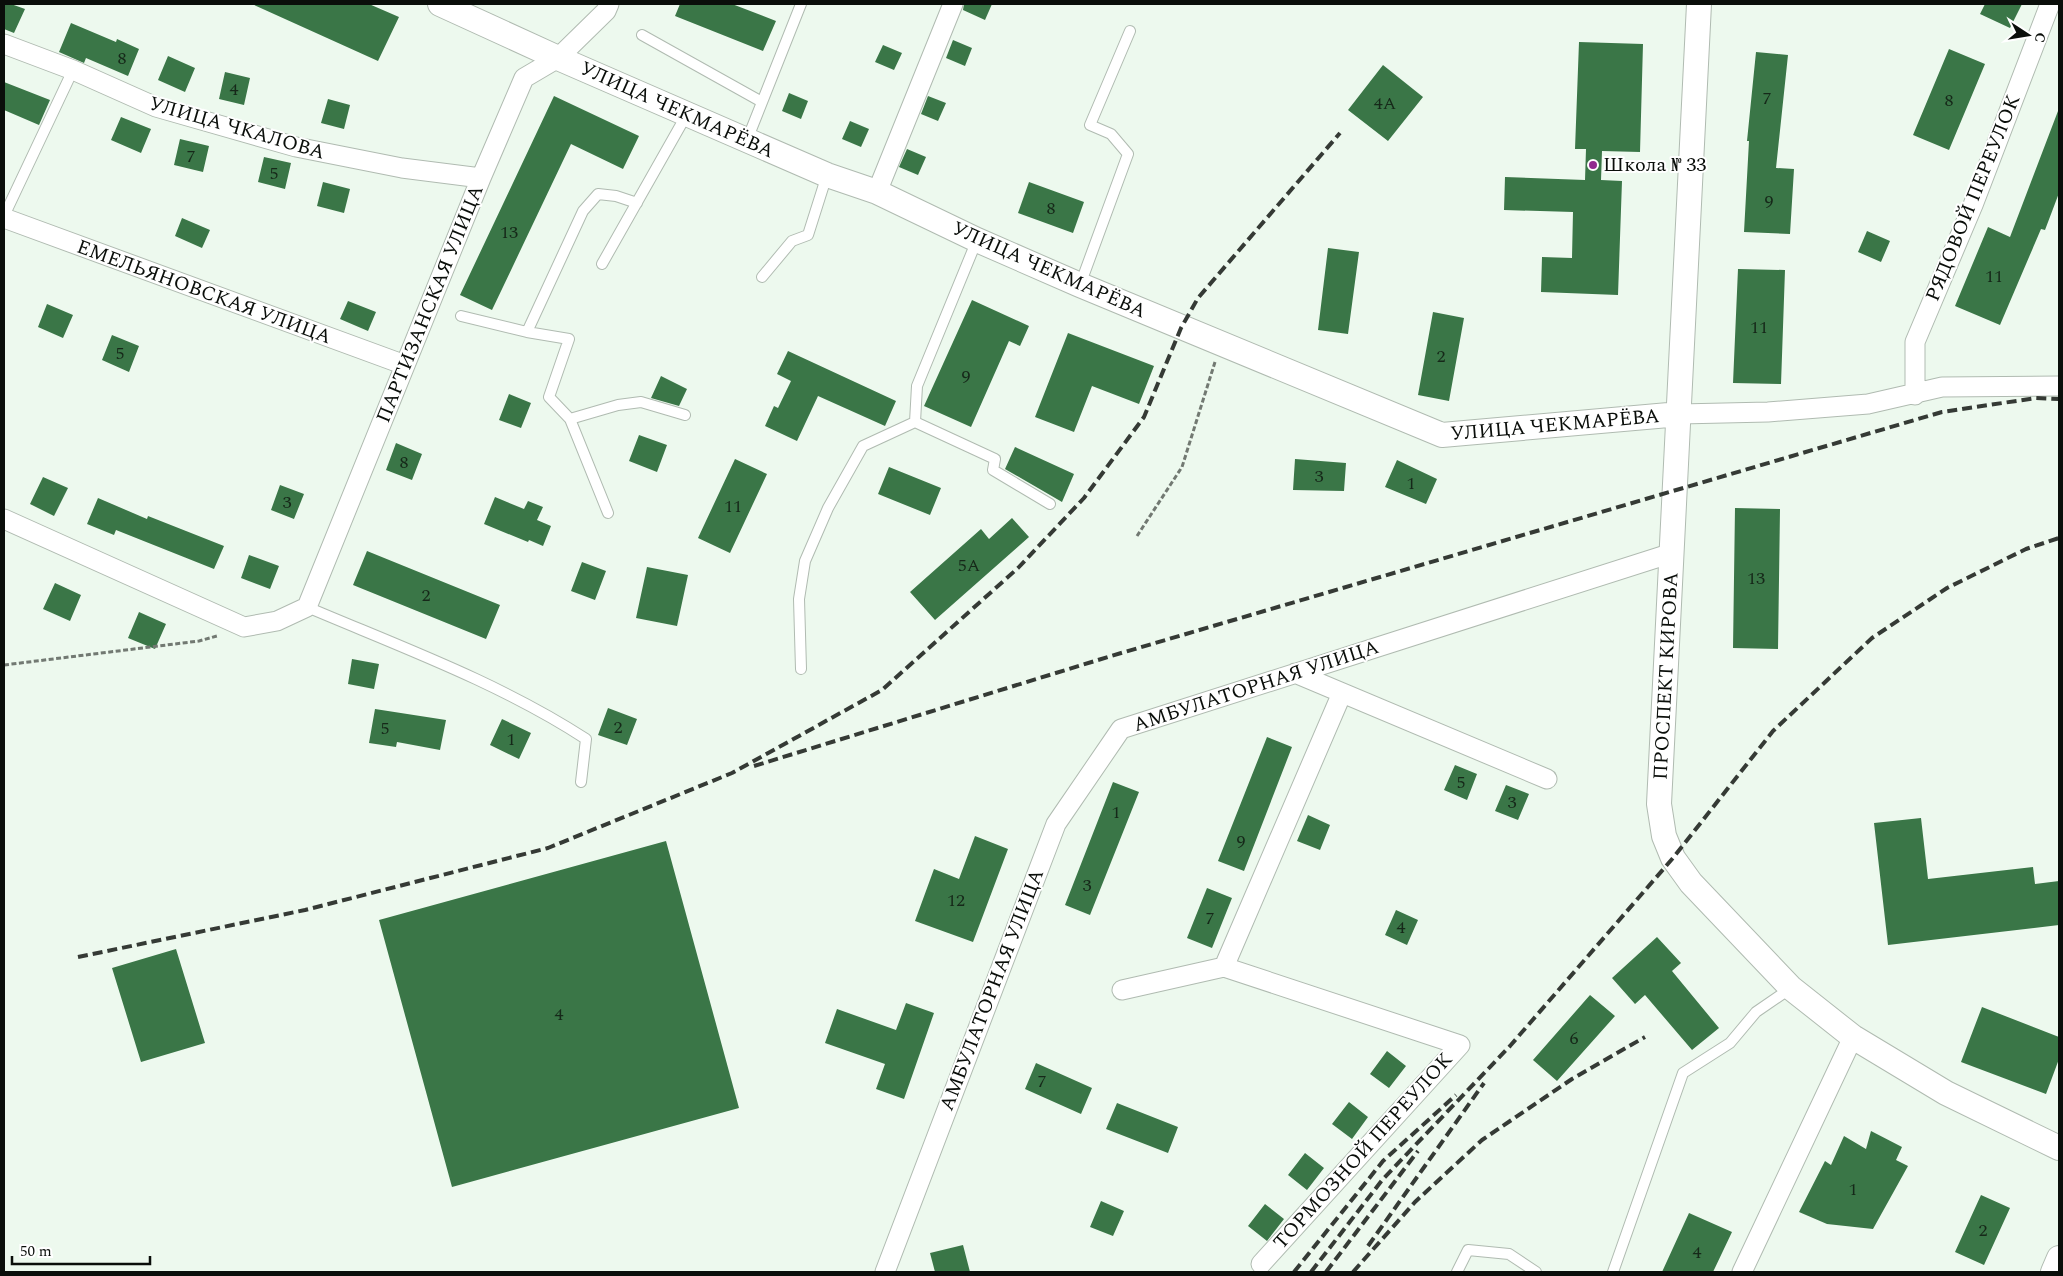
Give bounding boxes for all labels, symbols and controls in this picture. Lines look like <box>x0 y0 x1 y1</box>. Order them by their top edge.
north arrow <box>2003 10 2053 60</box>
text: С <box>2029 31 2052 45</box>
house number: 8 <box>118 45 127 72</box>
street label: УЛИЦА ЧЕКМАРЁВА <box>575 54 779 166</box>
house number: 4 <box>230 76 239 103</box>
house number: 7 <box>1763 85 1772 112</box>
house number: 8 <box>1945 87 1954 114</box>
street label: УЛИЦА ЧКАЛОВА <box>146 89 328 167</box>
house number: 4А <box>1374 90 1396 117</box>
street label: РЯДОВОЙ ПЕРЕУЛОК <box>1918 90 2028 306</box>
house number: 7 <box>187 143 196 170</box>
place label: Школа № 33 <box>1603 150 1706 180</box>
marker: Школа № 33 <box>1587 159 1599 171</box>
house number: 5 <box>270 160 279 187</box>
street label: ПАРТИЗАНСКАЯ УЛИЦА <box>368 181 492 427</box>
house number: 9 <box>1765 188 1774 215</box>
house number: 8 <box>1047 195 1056 222</box>
street label: УЛИЦА ЧЕКМАРЁВА <box>947 214 1151 326</box>
house number: 13 <box>500 219 518 246</box>
street label: ЕМЕЛЬЯНОВСКАЯ УЛИЦА <box>72 232 336 352</box>
house number: 11 <box>1985 263 2003 290</box>
house number: 11 <box>1750 314 1768 341</box>
house number: 5 <box>116 340 125 367</box>
house number: 2 <box>1437 343 1446 370</box>
house number: 9 <box>962 363 971 390</box>
street label: УЛИЦА ЧЕКМАРЁВА <box>1449 401 1661 449</box>
house number: 8 <box>400 449 409 476</box>
house number: 3 <box>1315 463 1324 490</box>
house number: 1 <box>1407 470 1416 497</box>
house number: 3 <box>283 489 292 516</box>
house number: 11 <box>724 493 742 520</box>
house number: 5А <box>958 552 980 579</box>
house number: 13 <box>1747 565 1765 592</box>
street label: ПРОСПЕКТ КИРОВА <box>1646 571 1686 781</box>
house number: 2 <box>422 582 431 609</box>
street label: АМБУЛАТОРНАЯ УЛИЦА <box>1129 632 1383 740</box>
house number: 2 <box>614 714 623 741</box>
house number: 5 <box>381 715 390 742</box>
house number: 1 <box>507 726 516 753</box>
house number: 5 <box>1457 769 1466 796</box>
house number: 3 <box>1508 789 1517 816</box>
house number: 1 <box>1112 799 1121 826</box>
house number: 9 <box>1237 828 1246 855</box>
street label: АМБУЛАТОРНАЯ УЛИЦА <box>932 865 1052 1115</box>
house number: 3 <box>1083 872 1092 899</box>
house number: 12 <box>947 887 965 914</box>
house number: 7 <box>1206 905 1215 932</box>
house number: 4 <box>1397 914 1406 941</box>
house number: 4 <box>555 1001 564 1028</box>
house number: 6 <box>1570 1025 1579 1052</box>
street label: ТОРМОЗНОЙ ПЕРЕУЛОК <box>1266 1045 1460 1256</box>
house number: 7 <box>1038 1068 1047 1095</box>
house number: 1 <box>1849 1176 1858 1203</box>
house number: 2 <box>1979 1217 1988 1244</box>
scale bar <box>12 1234 150 1266</box>
house number: 4 <box>1693 1239 1702 1266</box>
text: 50 m <box>20 1240 52 1263</box>

